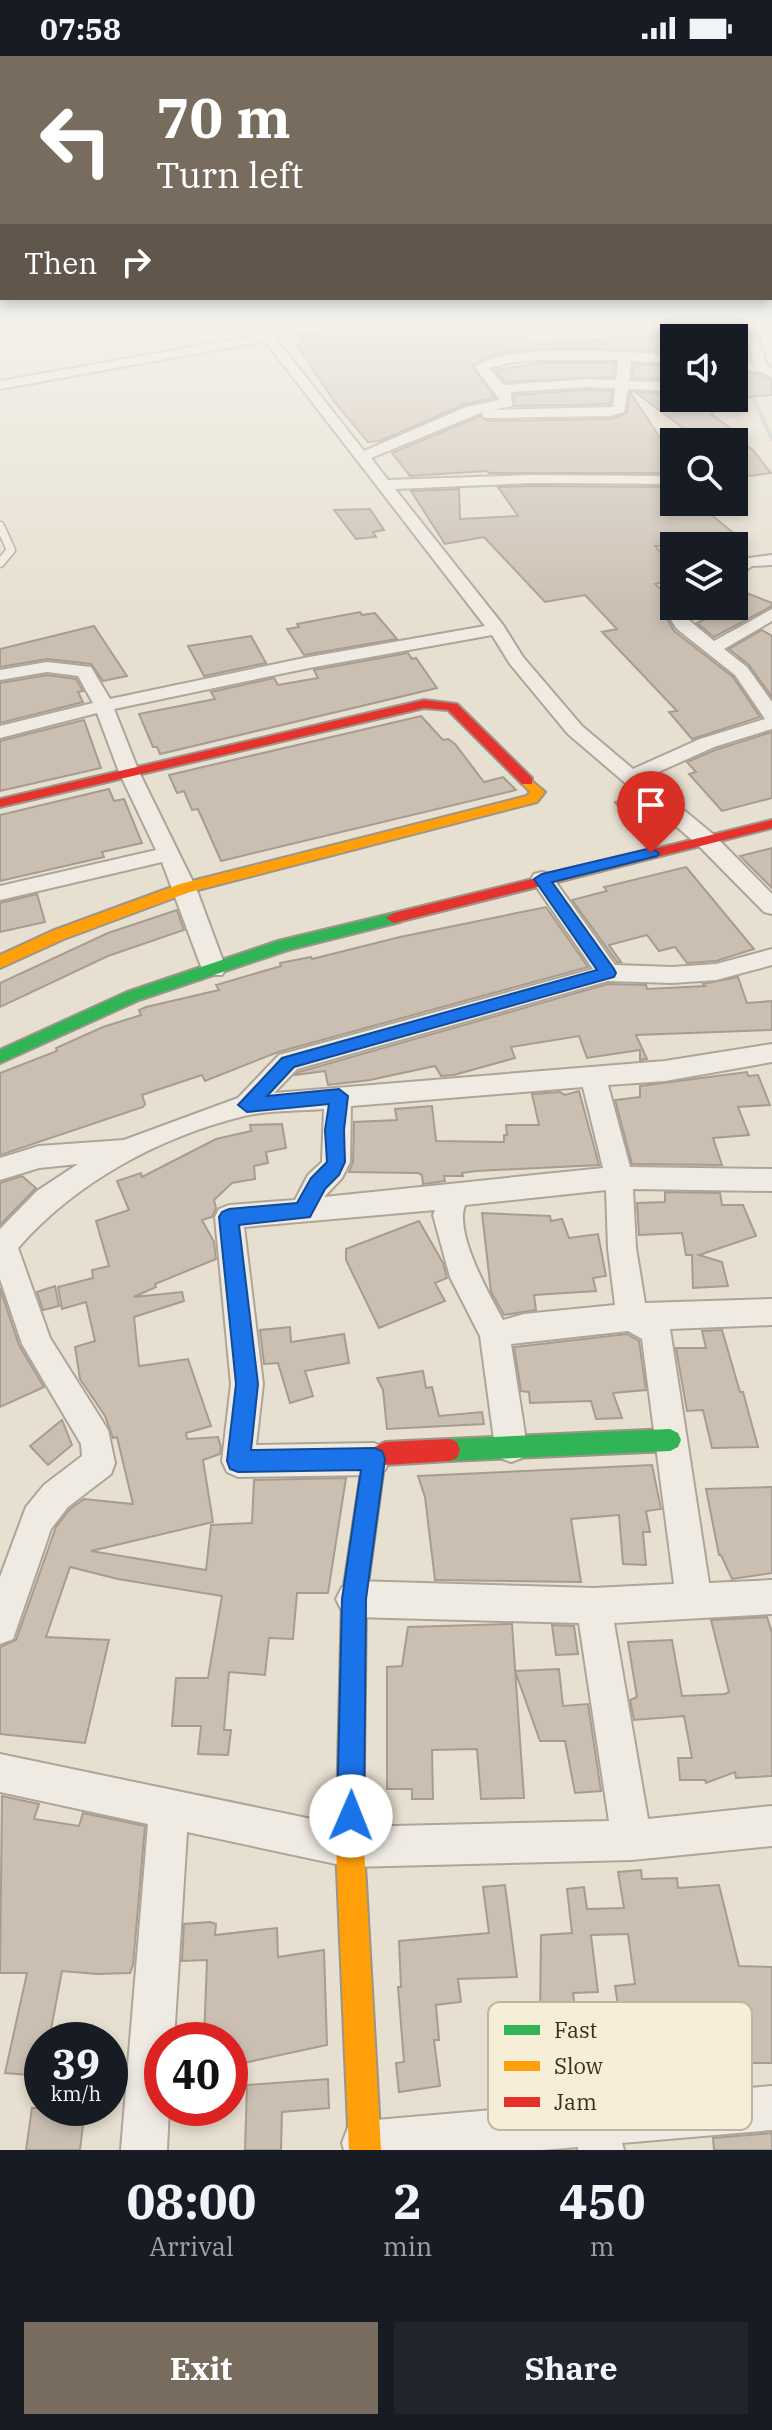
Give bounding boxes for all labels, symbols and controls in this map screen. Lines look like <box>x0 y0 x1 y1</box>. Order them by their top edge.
text: 07:58 <box>40 9 121 48</box>
text: 70 m <box>156 81 291 153</box>
icon: left <box>24 88 128 192</box>
text: Turn left <box>156 151 303 198</box>
icon: right <box>114 240 158 284</box>
text: Then <box>24 243 98 282</box>
map controls <box>660 324 748 620</box>
button: sound <box>660 324 748 412</box>
button: search <box>660 428 748 516</box>
button: layers <box>660 532 748 620</box>
pin <box>617 771 685 853</box>
icon: arrive <box>629 783 673 827</box>
position arrow <box>309 1774 393 1858</box>
legend <box>488 2002 752 2130</box>
text: Fast <box>554 2015 597 2044</box>
speed limit sign: 40 <box>144 2022 248 2126</box>
text: 39 <box>52 2038 100 2090</box>
text: Slow <box>554 2051 603 2080</box>
text: km/h <box>51 2080 101 2107</box>
text: Jam <box>554 2087 597 2116</box>
text: 08:00 <box>127 2170 256 2232</box>
text: 2 <box>393 2170 422 2232</box>
text: 450 <box>559 2170 645 2232</box>
text: Arrival <box>149 2229 234 2263</box>
text: min <box>383 2229 432 2263</box>
text: m <box>590 2229 615 2263</box>
button: Exit <box>24 2322 378 2414</box>
button: Share <box>394 2322 748 2414</box>

